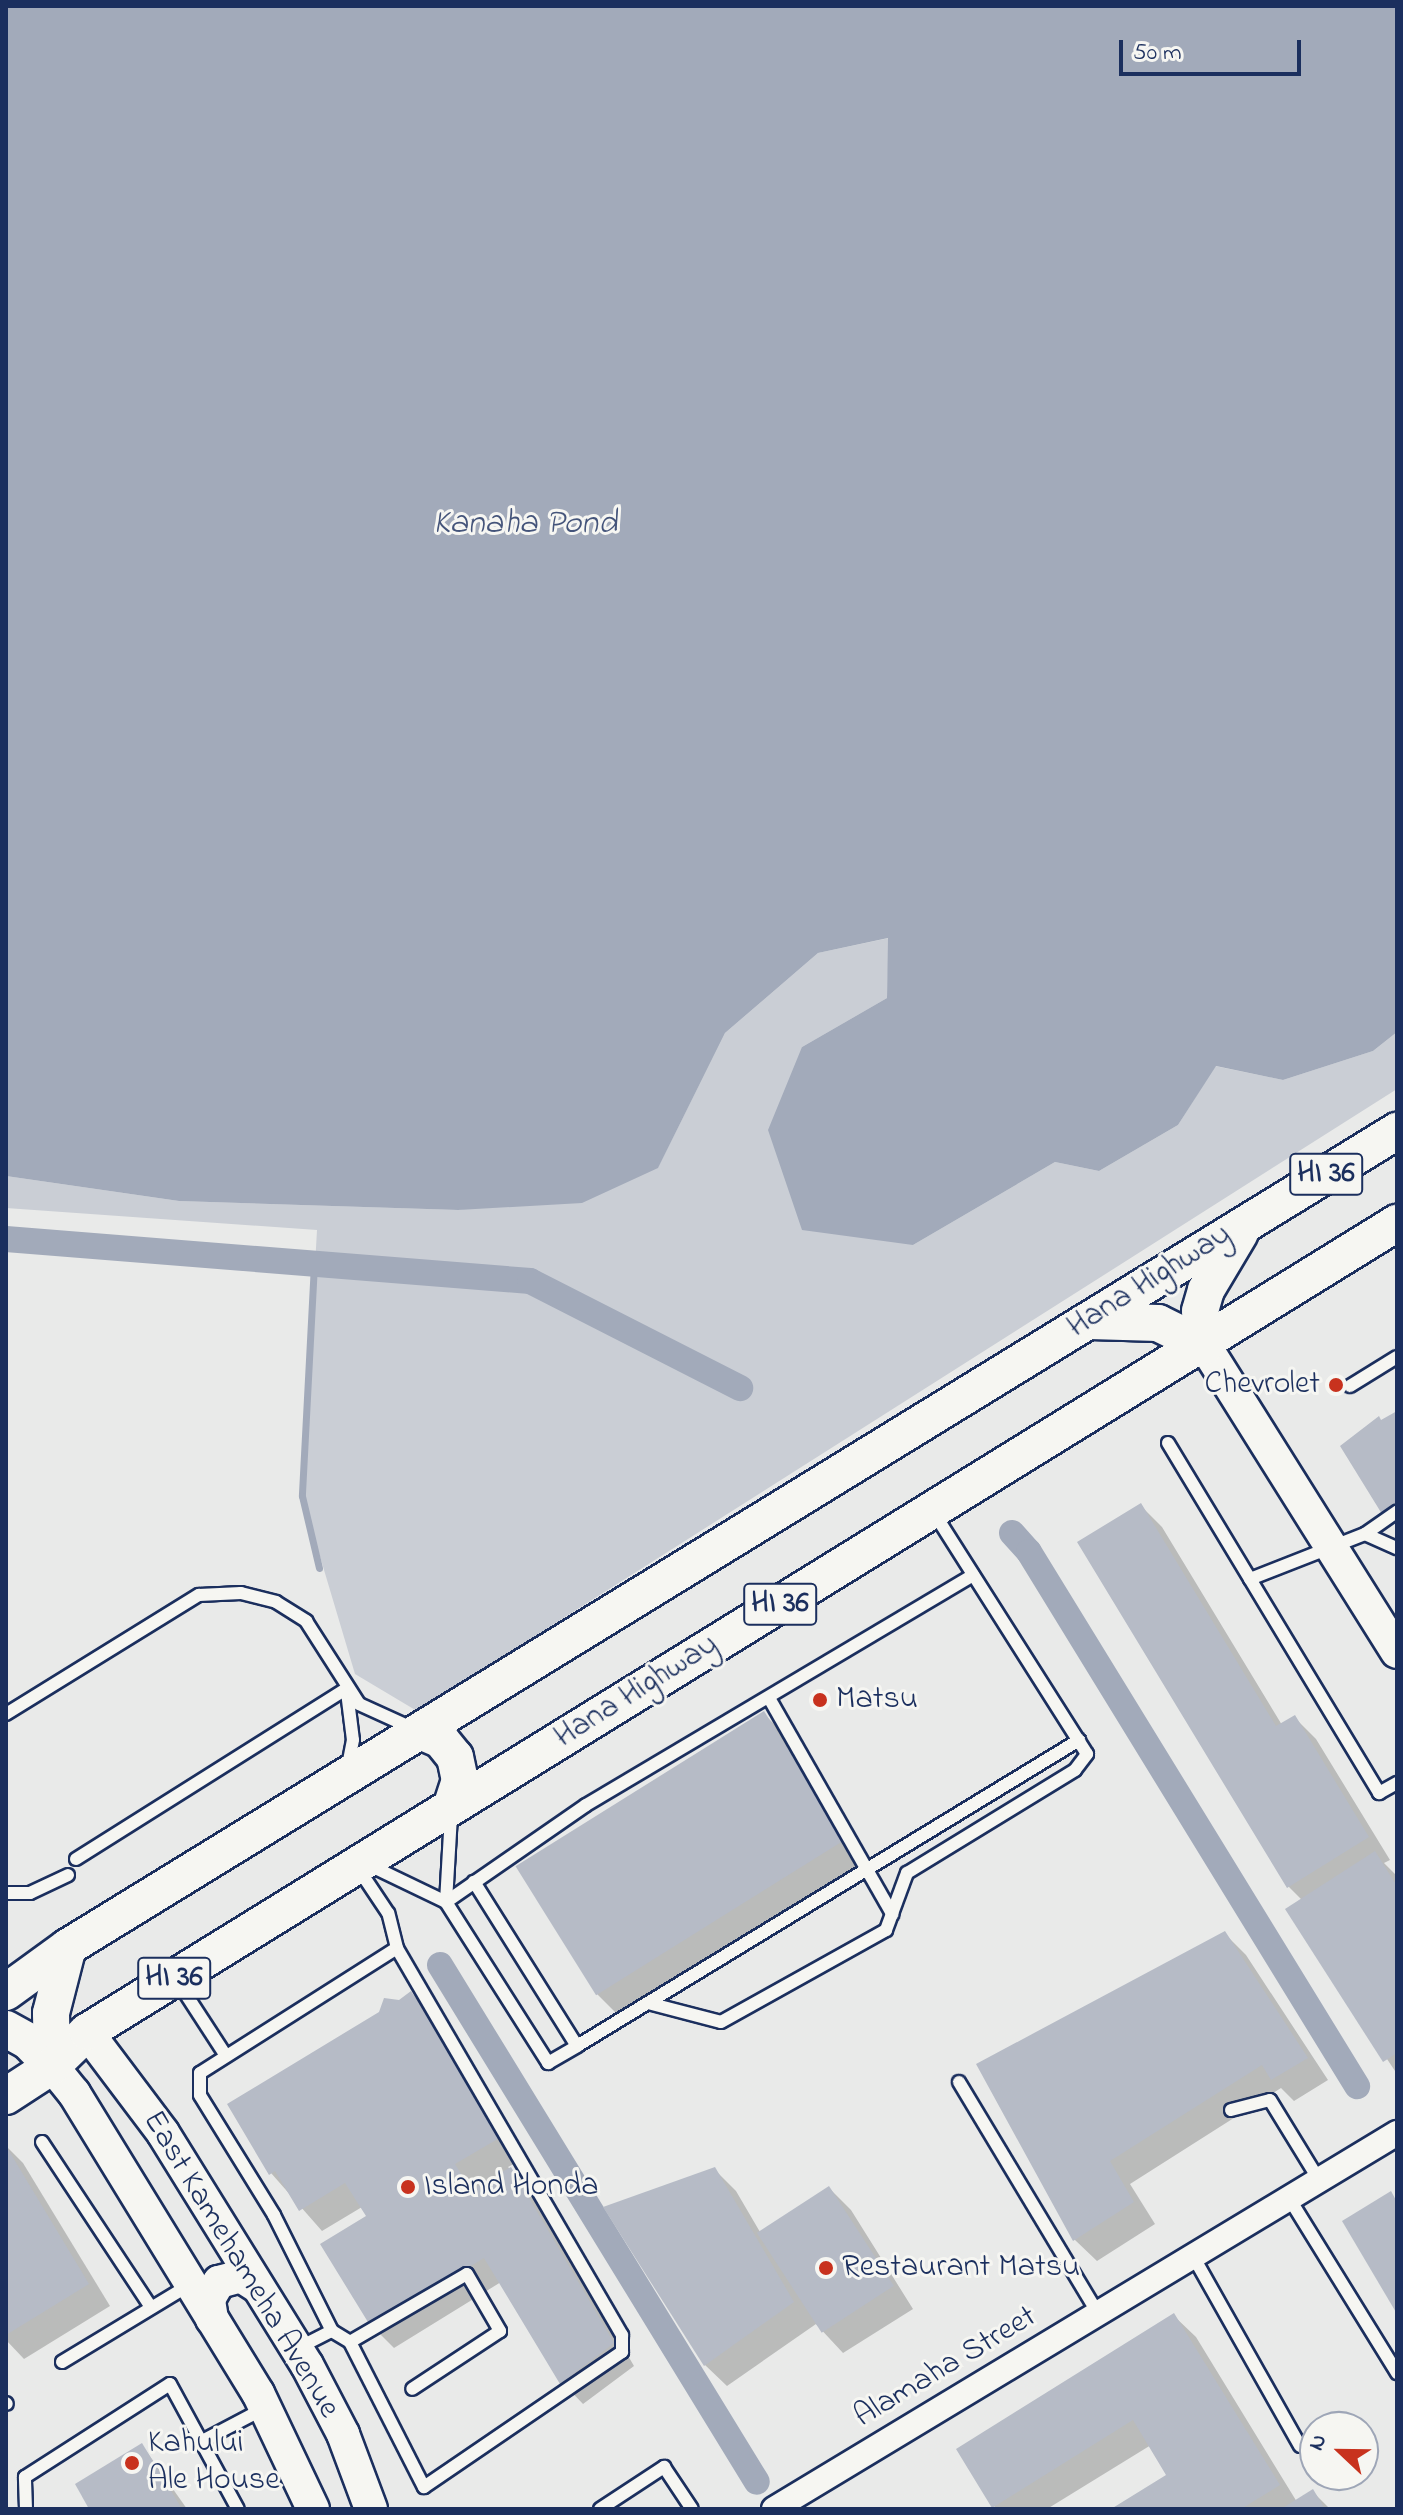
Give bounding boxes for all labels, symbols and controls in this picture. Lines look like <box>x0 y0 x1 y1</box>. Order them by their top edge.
scale bar <box>1123 24 1305 74</box>
text: 50 m <box>1133 36 1182 71</box>
water label: Kanaha Pond <box>433 505 617 545</box>
road number: HI 36 <box>1288 1148 1364 1200</box>
street label: Hana Highway <box>1061 1217 1239 1347</box>
place label: Chevrolet <box>1204 1366 1320 1404</box>
marker: Chevrolet <box>1327 1376 1345 1394</box>
road number: HI 36 <box>742 1578 818 1630</box>
street label: Hana Highway <box>548 1627 726 1757</box>
place label: Matsu <box>836 1681 918 1719</box>
marker: Matsu <box>811 1691 829 1709</box>
road number: HI 36 <box>136 1952 212 2004</box>
street label: East Kamehameha Avenue <box>133 2104 347 2426</box>
place label: Island Honda <box>424 2168 598 2206</box>
marker: Island Honda <box>399 2178 417 2196</box>
place label: Restaurant Matsu <box>842 2249 1080 2287</box>
marker: Restaurant Matsu <box>817 2259 835 2277</box>
street label: Alamaha Street <box>848 2299 1044 2437</box>
north arrow <box>1299 2411 1379 2491</box>
place label: Kahului Ale House <box>148 2426 279 2501</box>
text: N <box>1301 2430 1336 2456</box>
marker: Kahului Ale House <box>123 2454 141 2472</box>

